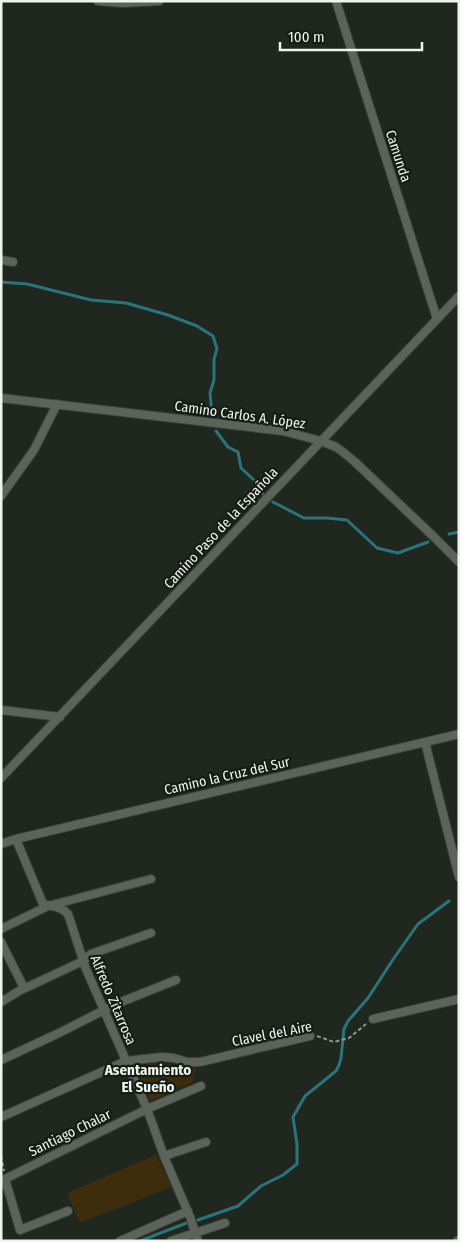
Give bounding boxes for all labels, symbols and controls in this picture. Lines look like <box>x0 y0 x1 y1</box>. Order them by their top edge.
scale bar <box>280 20 422 52</box>
text: 100 m <box>288 28 325 46</box>
street label: Camunda <box>382 128 414 184</box>
street label: Camino Carlos A. López <box>174 397 307 433</box>
street label: Camino Paso de la Española <box>160 464 282 592</box>
street label: Camino la Cruz del Sur <box>163 753 292 799</box>
street label: Alfredo Zitarrosa <box>86 953 140 1048</box>
street label: Clavel del Aire <box>231 1018 313 1050</box>
district label: Asentamiento El Sueño <box>104 1061 191 1096</box>
street label: Santiago Chalar <box>26 1106 114 1160</box>

